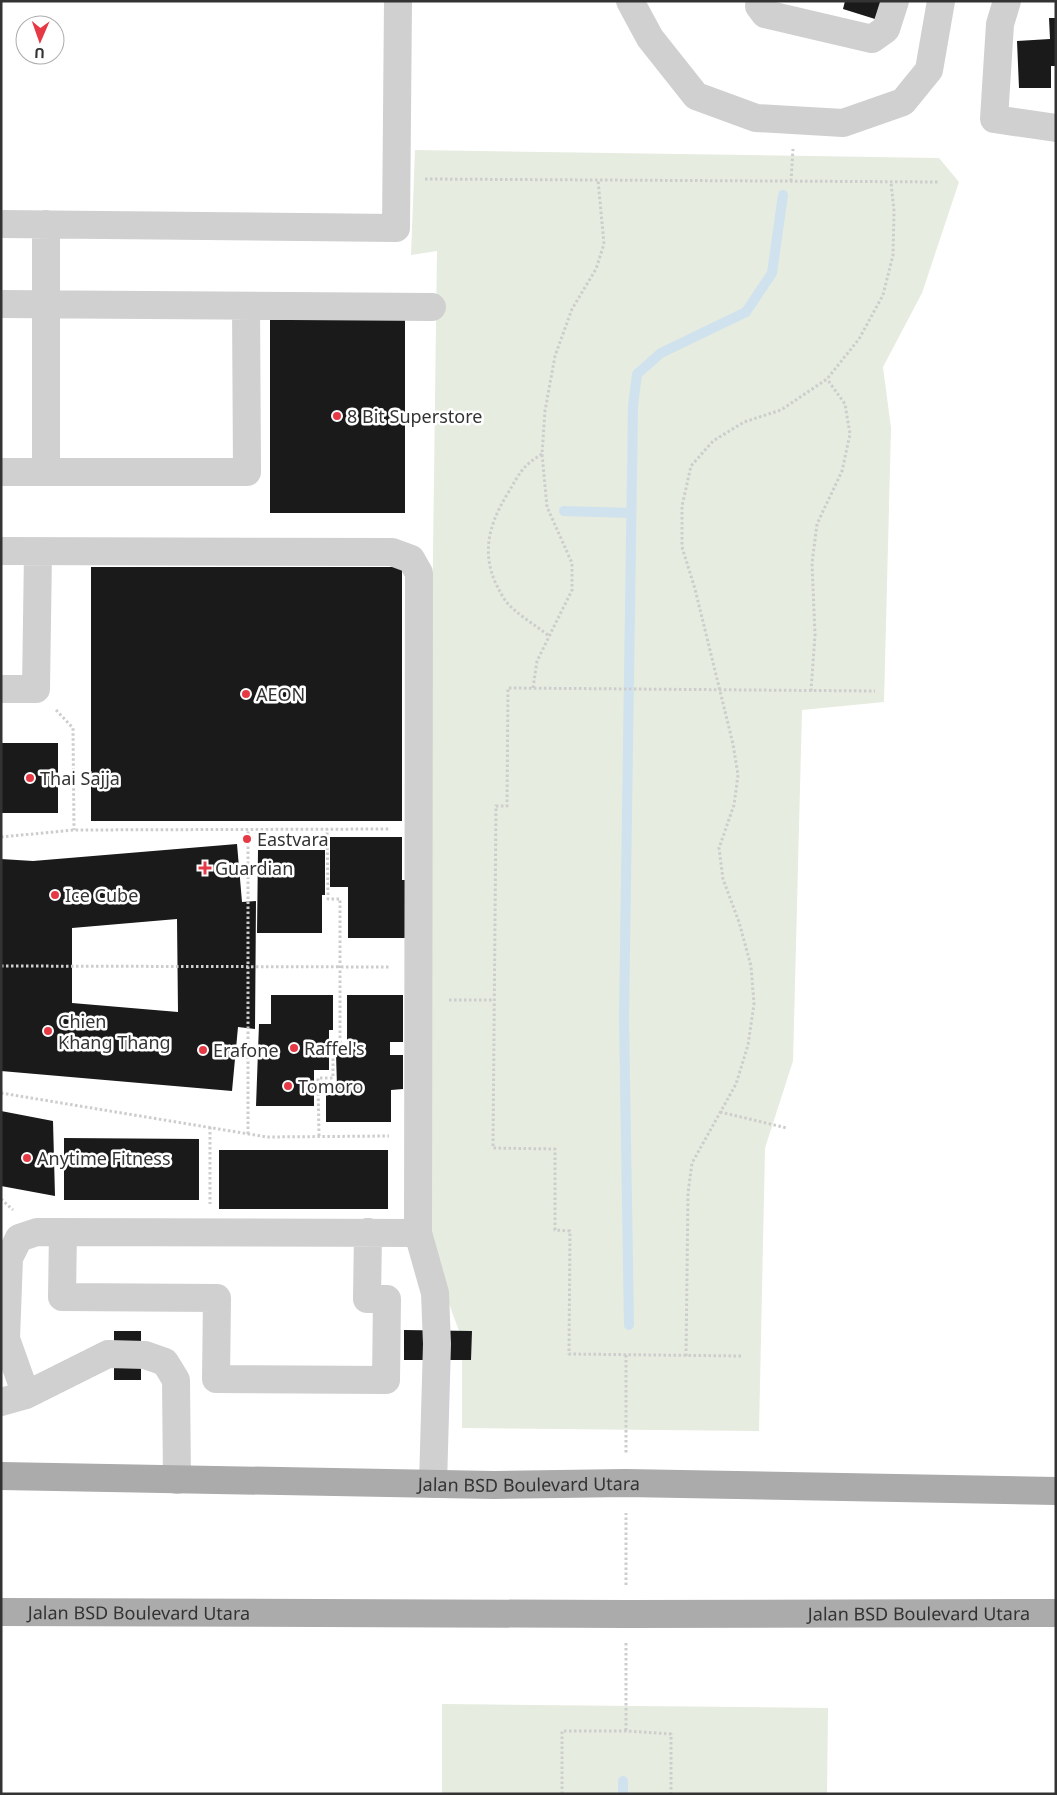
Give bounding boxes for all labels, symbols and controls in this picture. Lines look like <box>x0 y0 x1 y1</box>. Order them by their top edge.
north arrow <box>15 15 65 65</box>
text: U <box>34 44 45 63</box>
place label: 8 Bit Superstore <box>347 404 482 428</box>
marker: 8 Bit Superstore <box>331 410 343 422</box>
place label: AEON <box>256 682 305 706</box>
marker: AEON <box>240 688 252 700</box>
place label: Thai Sajja <box>40 766 120 790</box>
marker: Thai Sajja <box>24 772 36 784</box>
place label: Eastvara <box>257 827 329 851</box>
marker: Eastvara <box>241 833 253 845</box>
place label: Guardian <box>215 856 293 880</box>
marker: Guardian <box>199 862 211 874</box>
place label: Ice Cube <box>65 883 138 907</box>
marker: Ice Cube <box>49 889 61 901</box>
place label: Chien Khang Thang <box>58 1009 171 1054</box>
marker: Chien Khang Thang <box>42 1025 54 1037</box>
place label: Raffel's <box>304 1036 365 1060</box>
place label: Erafone <box>213 1038 279 1062</box>
marker: Raffel's <box>288 1042 300 1054</box>
marker: Erafone <box>197 1044 209 1056</box>
place label: Tomoro <box>298 1074 363 1098</box>
marker: Tomoro <box>282 1080 294 1092</box>
place label: Anytime Fitness <box>37 1146 171 1170</box>
marker: Anytime Fitness <box>21 1152 33 1164</box>
street label: Jalan BSD Boulevard Utara <box>416 1471 640 1497</box>
street label: Jalan BSD Boulevard Utara <box>26 1600 250 1625</box>
street label: Jalan BSD Boulevard Utara <box>806 1601 1030 1626</box>

